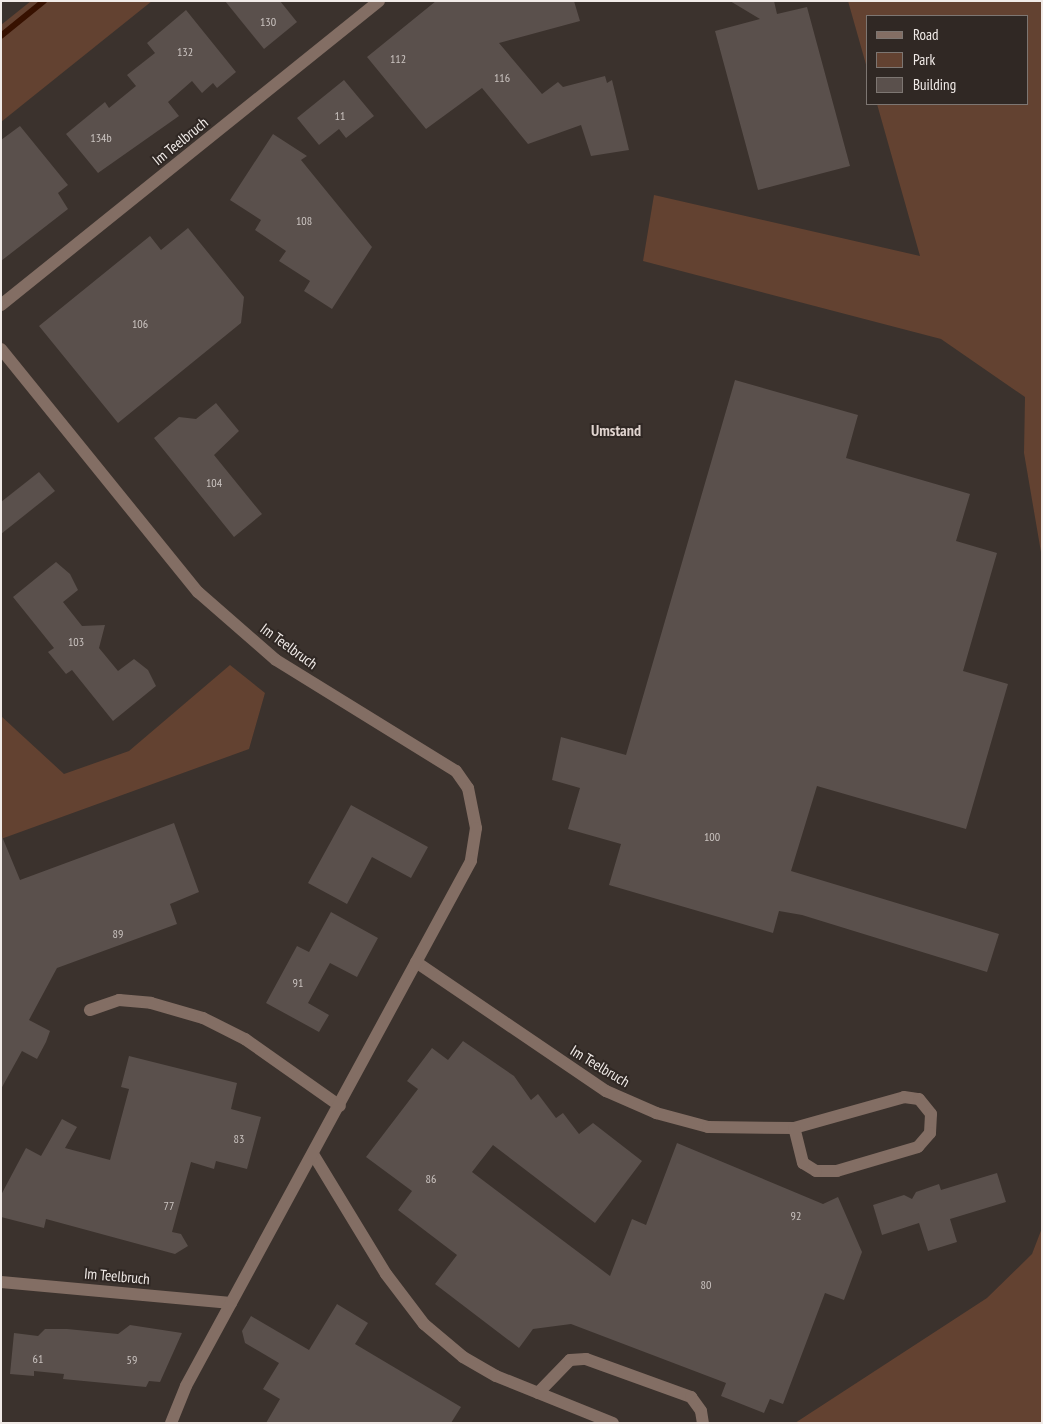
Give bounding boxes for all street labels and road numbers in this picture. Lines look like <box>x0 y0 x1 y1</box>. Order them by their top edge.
street label: Im Teelbruch <box>149 113 211 169</box>
street label: Im Teelbruch <box>257 619 321 673</box>
street label: Im Teelbruch <box>567 1041 633 1091</box>
street label: Im Teelbruch <box>83 1264 151 1288</box>

